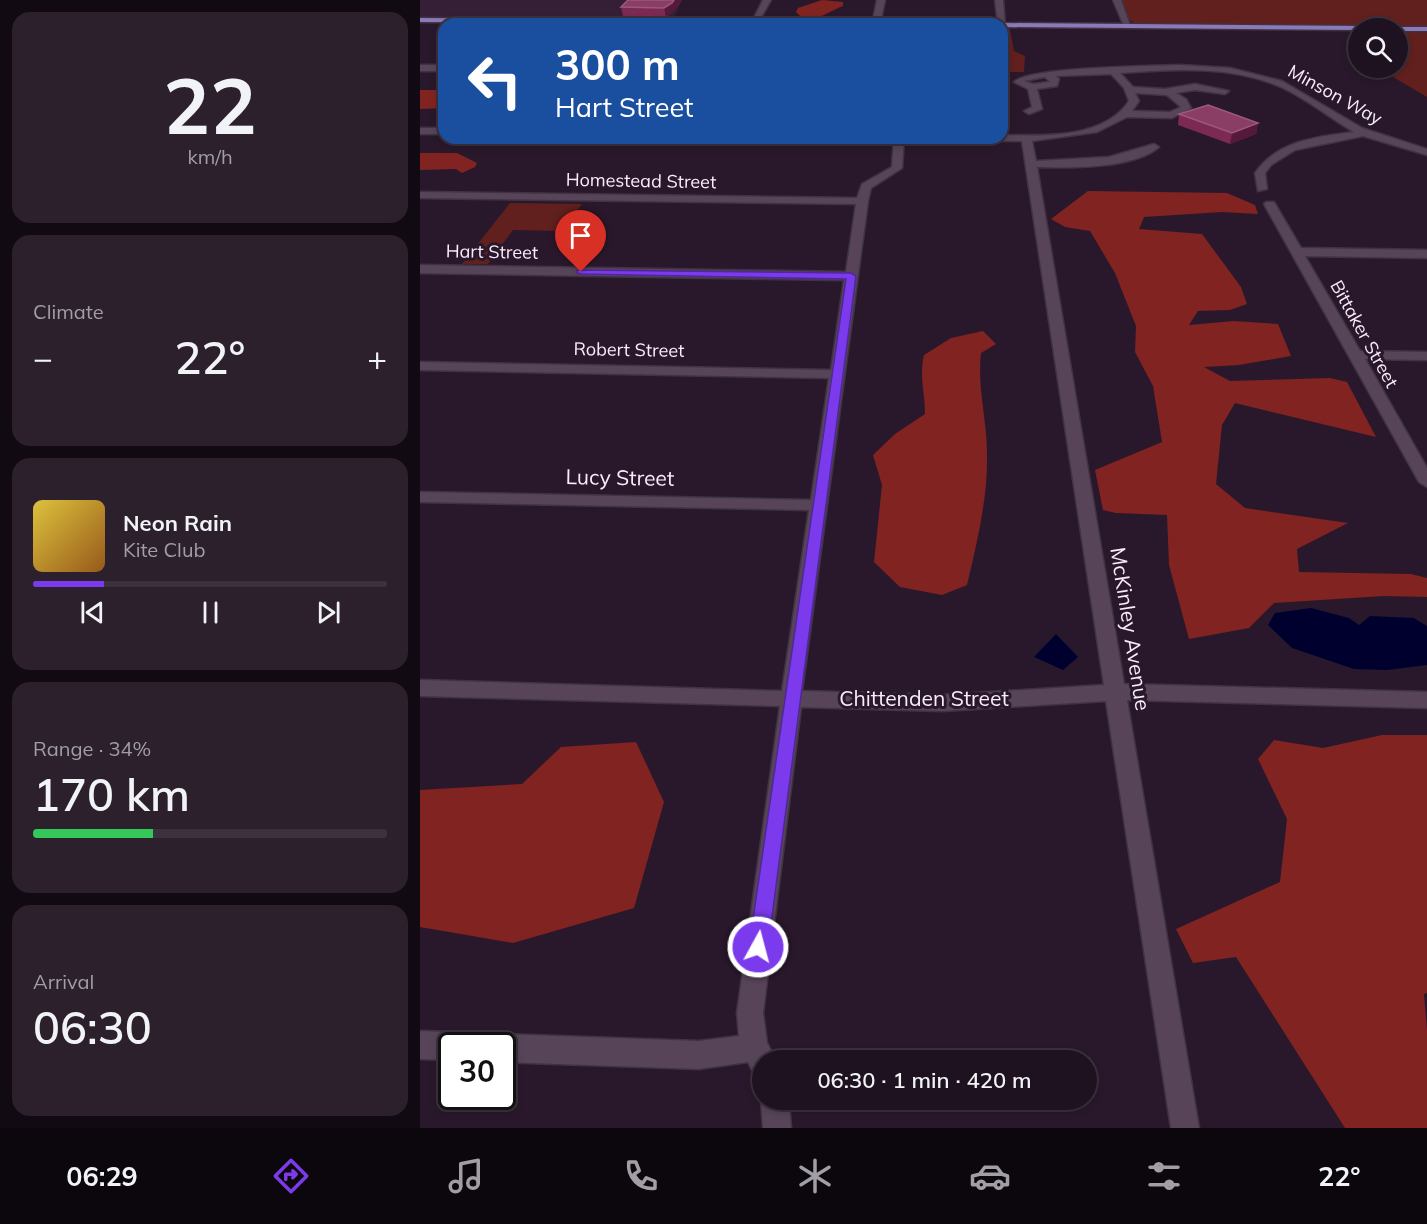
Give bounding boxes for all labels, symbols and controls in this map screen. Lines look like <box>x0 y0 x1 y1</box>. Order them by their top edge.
map controls <box>1348 18 1408 78</box>
button: search <box>1348 18 1408 78</box>
text: 300 m <box>555 38 680 91</box>
icon: left <box>456 42 534 120</box>
text: 22 <box>163 56 257 154</box>
street label: Minson Way <box>1284 59 1387 130</box>
text: Hart Street <box>555 90 694 124</box>
text: km/h <box>187 144 233 169</box>
street label: Homestead Street <box>566 168 716 193</box>
pin <box>555 210 606 272</box>
icon: arrive <box>564 219 597 252</box>
street label: Hart Street <box>446 239 538 264</box>
street label: Bittaker Street <box>1325 276 1403 392</box>
text: Climate <box>33 299 104 324</box>
text: 22° <box>175 329 245 385</box>
text: − <box>33 337 53 378</box>
text: + <box>367 337 387 378</box>
street label: Robert Street <box>573 337 685 362</box>
street label: Lucy Street <box>566 463 675 491</box>
text: Neon Rain <box>123 509 232 537</box>
text: Kite Club <box>123 537 205 562</box>
street label: McKinley Avenue <box>1105 545 1157 712</box>
icon: previous <box>76 596 109 629</box>
icon: pause <box>194 596 227 629</box>
icon: next <box>312 596 345 629</box>
street label: Chittenden Street <box>839 685 1009 711</box>
text: Range · 34% <box>33 736 151 761</box>
text: 170 km <box>33 766 190 822</box>
position arrow <box>726 915 790 979</box>
text: Arrival <box>33 969 94 994</box>
text: 06:30 <box>33 999 152 1055</box>
speed limit sign: 30 <box>438 1032 516 1110</box>
text: 06:30 · 1 min · 420 m <box>817 1066 1032 1094</box>
icon: directions <box>270 1155 312 1197</box>
icon: music <box>445 1155 487 1197</box>
icon: phone <box>620 1155 662 1197</box>
icon: climate <box>794 1155 836 1197</box>
icon: car <box>969 1155 1011 1197</box>
icon: filters <box>1143 1155 1185 1197</box>
text: 06:29 <box>66 1159 138 1193</box>
text: 22° <box>1318 1159 1361 1193</box>

